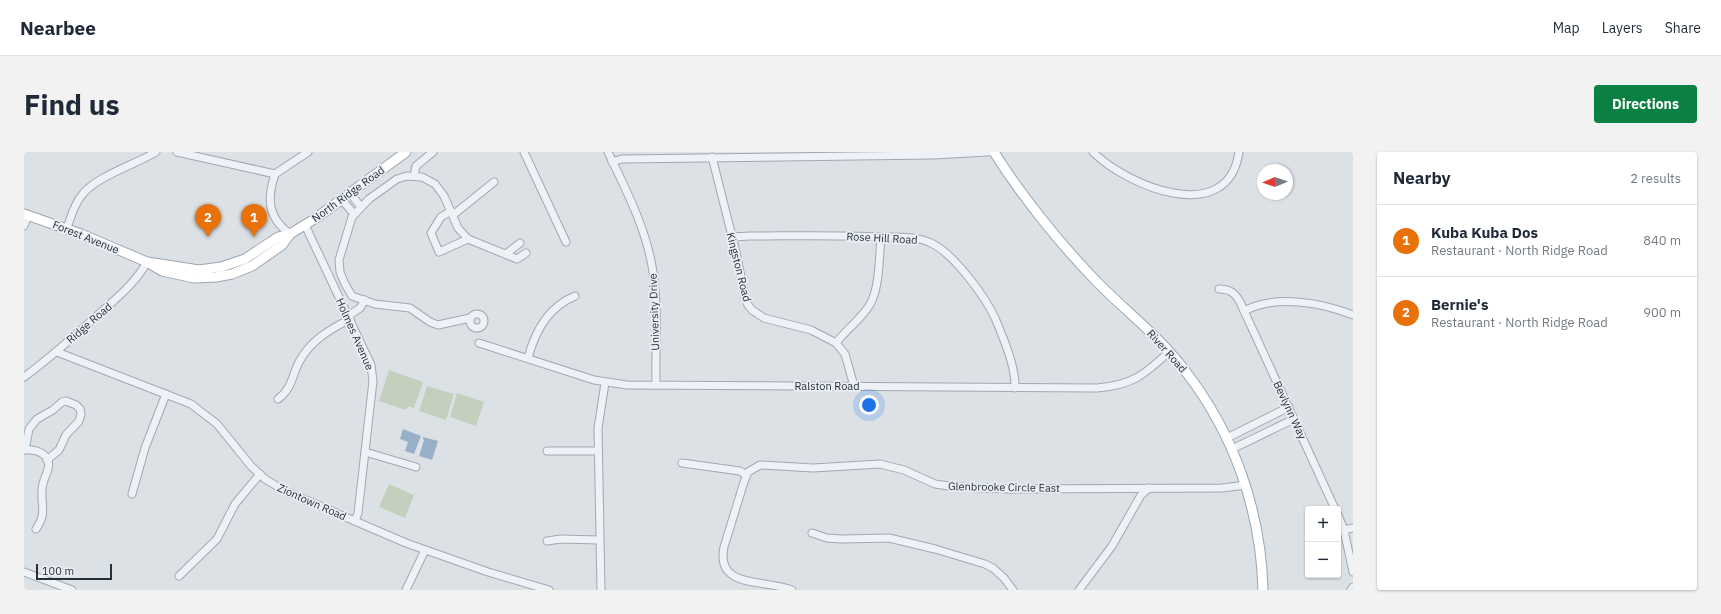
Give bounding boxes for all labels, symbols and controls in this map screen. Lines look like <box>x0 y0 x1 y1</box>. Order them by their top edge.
text: Nearbee <box>20 16 96 40</box>
text: Map <box>1553 19 1580 37</box>
text: Layers <box>1602 19 1643 37</box>
text: Share <box>1665 19 1701 37</box>
button: Directions <box>1594 85 1697 123</box>
text: Find us <box>24 86 120 123</box>
street label: North Ridge Road <box>309 163 387 225</box>
north arrow <box>1257 164 1293 200</box>
text: Nearby <box>1393 167 1451 189</box>
text: 2 results <box>1630 170 1681 187</box>
pin: 2 <box>195 204 221 237</box>
pin: 1 <box>241 204 267 237</box>
street label: Forest Avenue <box>51 217 121 257</box>
text: Kuba Kuba Dos <box>1431 223 1538 242</box>
street label: Rose Hill Road <box>846 229 918 247</box>
street label: Kingston Road <box>724 231 754 303</box>
text: 1 <box>1402 232 1410 249</box>
text: 840 m <box>1643 232 1681 249</box>
text: Restaurant · North Ridge Road <box>1431 242 1608 259</box>
street label: University Drive <box>646 273 662 351</box>
text: Bernie's <box>1431 295 1488 314</box>
street label: Holmes Avenue <box>333 296 377 372</box>
street label: Ridge Road <box>63 299 115 347</box>
text: 2 <box>1402 304 1410 321</box>
text: 900 m <box>1643 304 1681 321</box>
text: Restaurant · North Ridge Road <box>1431 314 1608 331</box>
street label: River Road <box>1144 327 1190 375</box>
street label: Bevlynn Way <box>1270 378 1310 442</box>
street label: Ralston Road <box>794 379 860 393</box>
your location <box>859 395 879 415</box>
street label: Glenbrooke Circle East <box>948 479 1060 495</box>
street label: Ziontown Road <box>275 481 349 523</box>
map controls <box>1305 506 1341 578</box>
button: + <box>1305 506 1341 542</box>
button: − <box>1305 542 1341 578</box>
scale bar <box>36 562 112 581</box>
text: 100 m <box>42 564 74 578</box>

